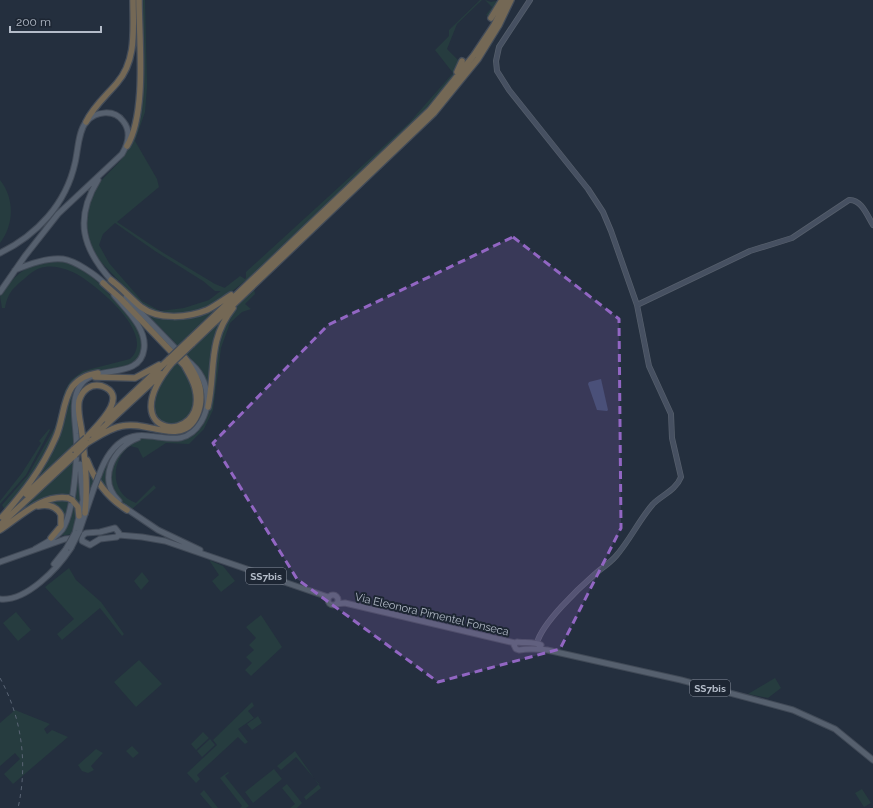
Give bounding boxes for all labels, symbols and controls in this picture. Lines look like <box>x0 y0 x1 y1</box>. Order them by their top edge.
scale bar <box>10 8 101 34</box>
text: 200 m <box>16 15 51 29</box>
road number: SS7bis <box>246 568 286 584</box>
street label: Via Eleonora Pimentel Fonseca <box>354 590 510 639</box>
road number: SS7bis <box>690 680 730 696</box>

